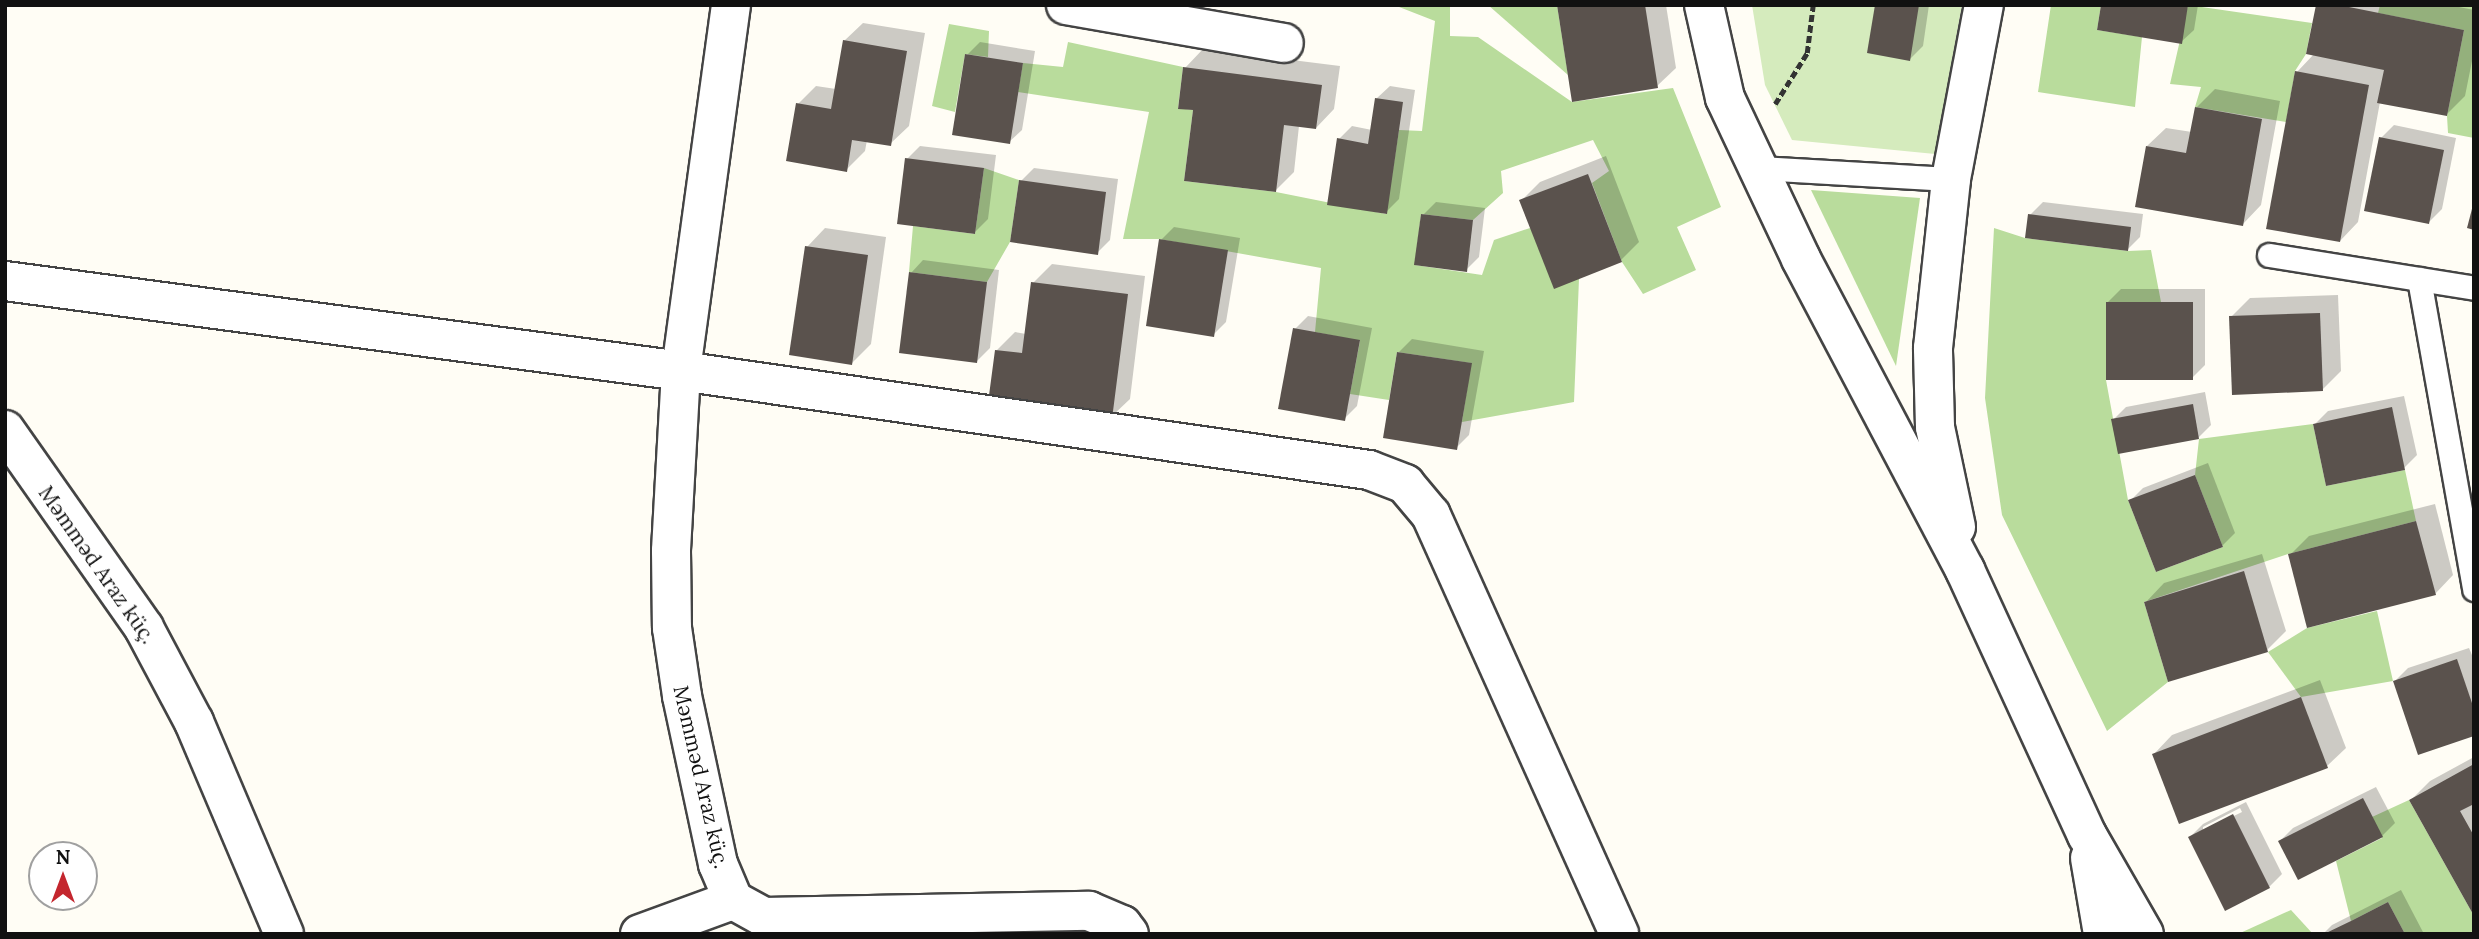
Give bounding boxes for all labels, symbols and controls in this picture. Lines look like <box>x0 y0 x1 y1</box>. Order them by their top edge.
street label: Məmməd Araz küç. <box>33 481 161 649</box>
street label: Məmməd Araz küç. <box>668 683 734 871</box>
north arrow <box>28 841 98 911</box>
text: N <box>56 845 70 869</box>

